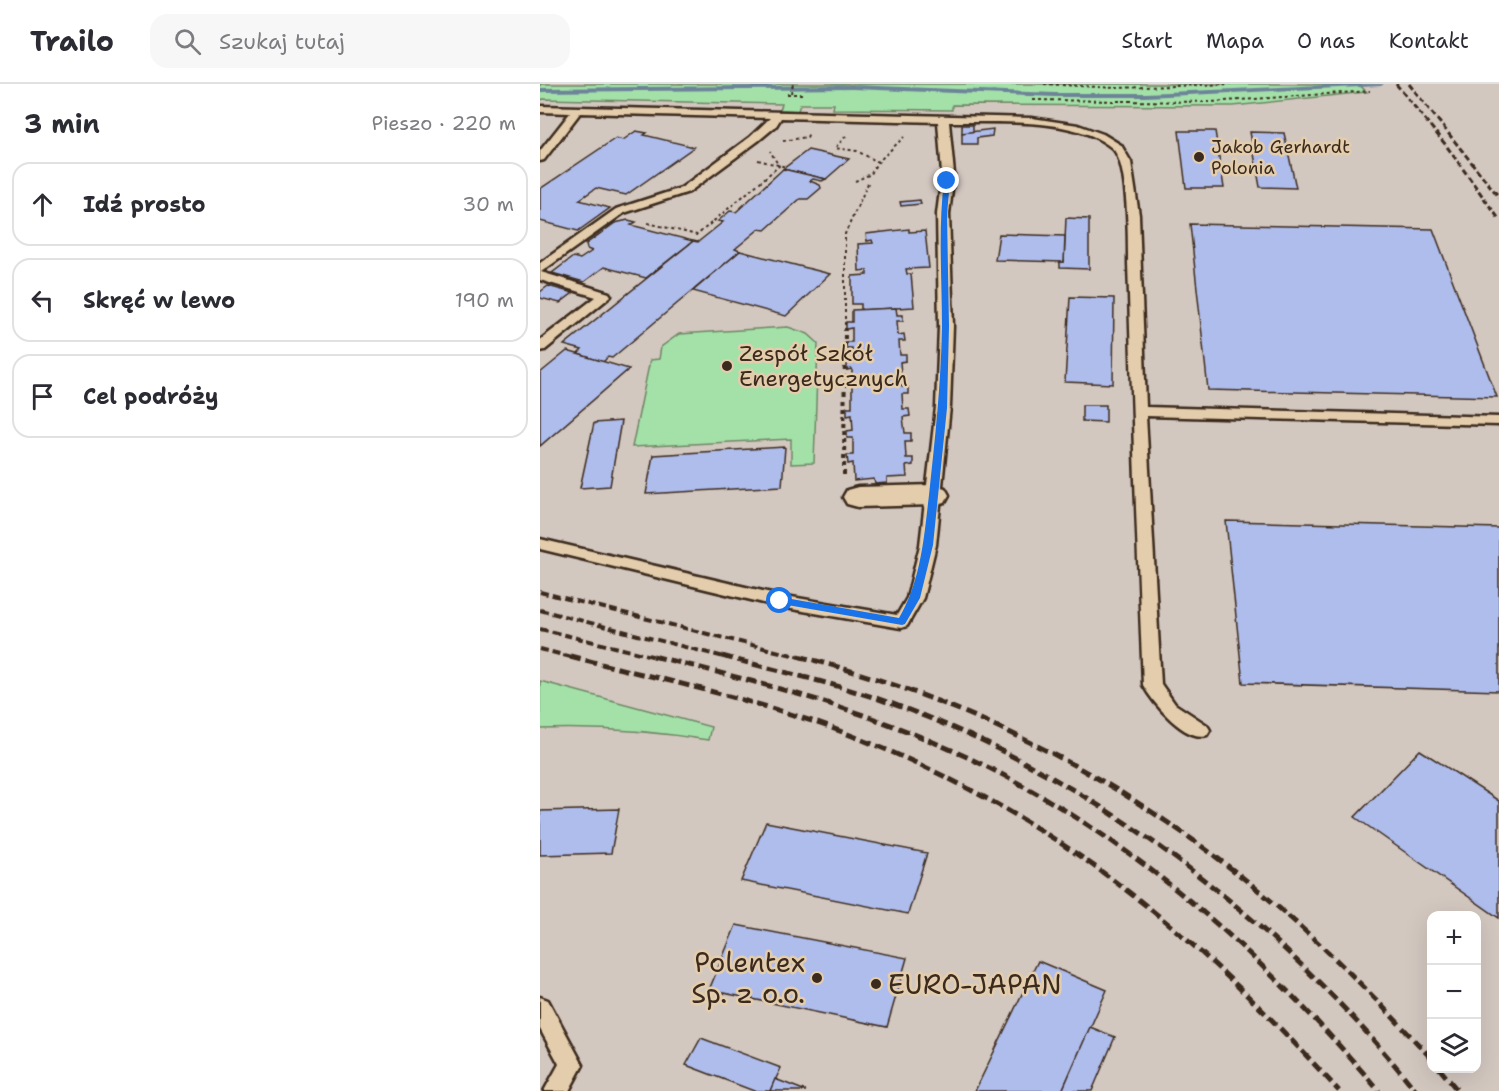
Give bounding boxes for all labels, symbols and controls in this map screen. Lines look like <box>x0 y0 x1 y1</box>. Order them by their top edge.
search box <box>150 14 570 68</box>
text: Trailo <box>30 22 114 60</box>
icon: search <box>171 25 204 58</box>
text: Szukaj tutaj <box>219 27 345 56</box>
text: Start <box>1122 27 1173 55</box>
text: Mapa <box>1206 27 1264 55</box>
text: O nas <box>1297 27 1356 55</box>
text: Kontakt <box>1389 27 1469 55</box>
text: 3 min <box>24 106 100 141</box>
text: Pieszo · 220 m <box>372 110 516 136</box>
place label: Jakob Gerhardt Polonia <box>1211 135 1350 180</box>
marker: Jakob Gerhardt Polonia <box>1192 150 1206 164</box>
route end <box>933 167 959 193</box>
icon: ahead <box>26 188 59 221</box>
text: Idź prosto <box>83 190 206 219</box>
text: 30 m <box>462 191 514 217</box>
icon: left <box>26 284 59 317</box>
text: Skręć w lewo <box>83 286 235 315</box>
text: 190 m <box>455 287 514 313</box>
place label: Zespół Szkół Energetycznych <box>739 339 908 393</box>
marker: Zespół Szkół Energetycznych <box>720 359 734 373</box>
icon: arrive <box>26 380 59 413</box>
text: Cel podróży <box>83 382 219 411</box>
route start <box>766 587 792 613</box>
map controls <box>1427 911 1481 1073</box>
button: + <box>1427 911 1481 965</box>
place label: Polentex Sp. z o.o. <box>691 944 805 1012</box>
button: − <box>1427 965 1481 1019</box>
place label: EURO-JAPAN <box>888 966 1062 1003</box>
marker: Polentex Sp. z o.o. <box>810 971 824 985</box>
marker: EURO-JAPAN <box>869 977 883 991</box>
button: layers <box>1427 1019 1481 1073</box>

